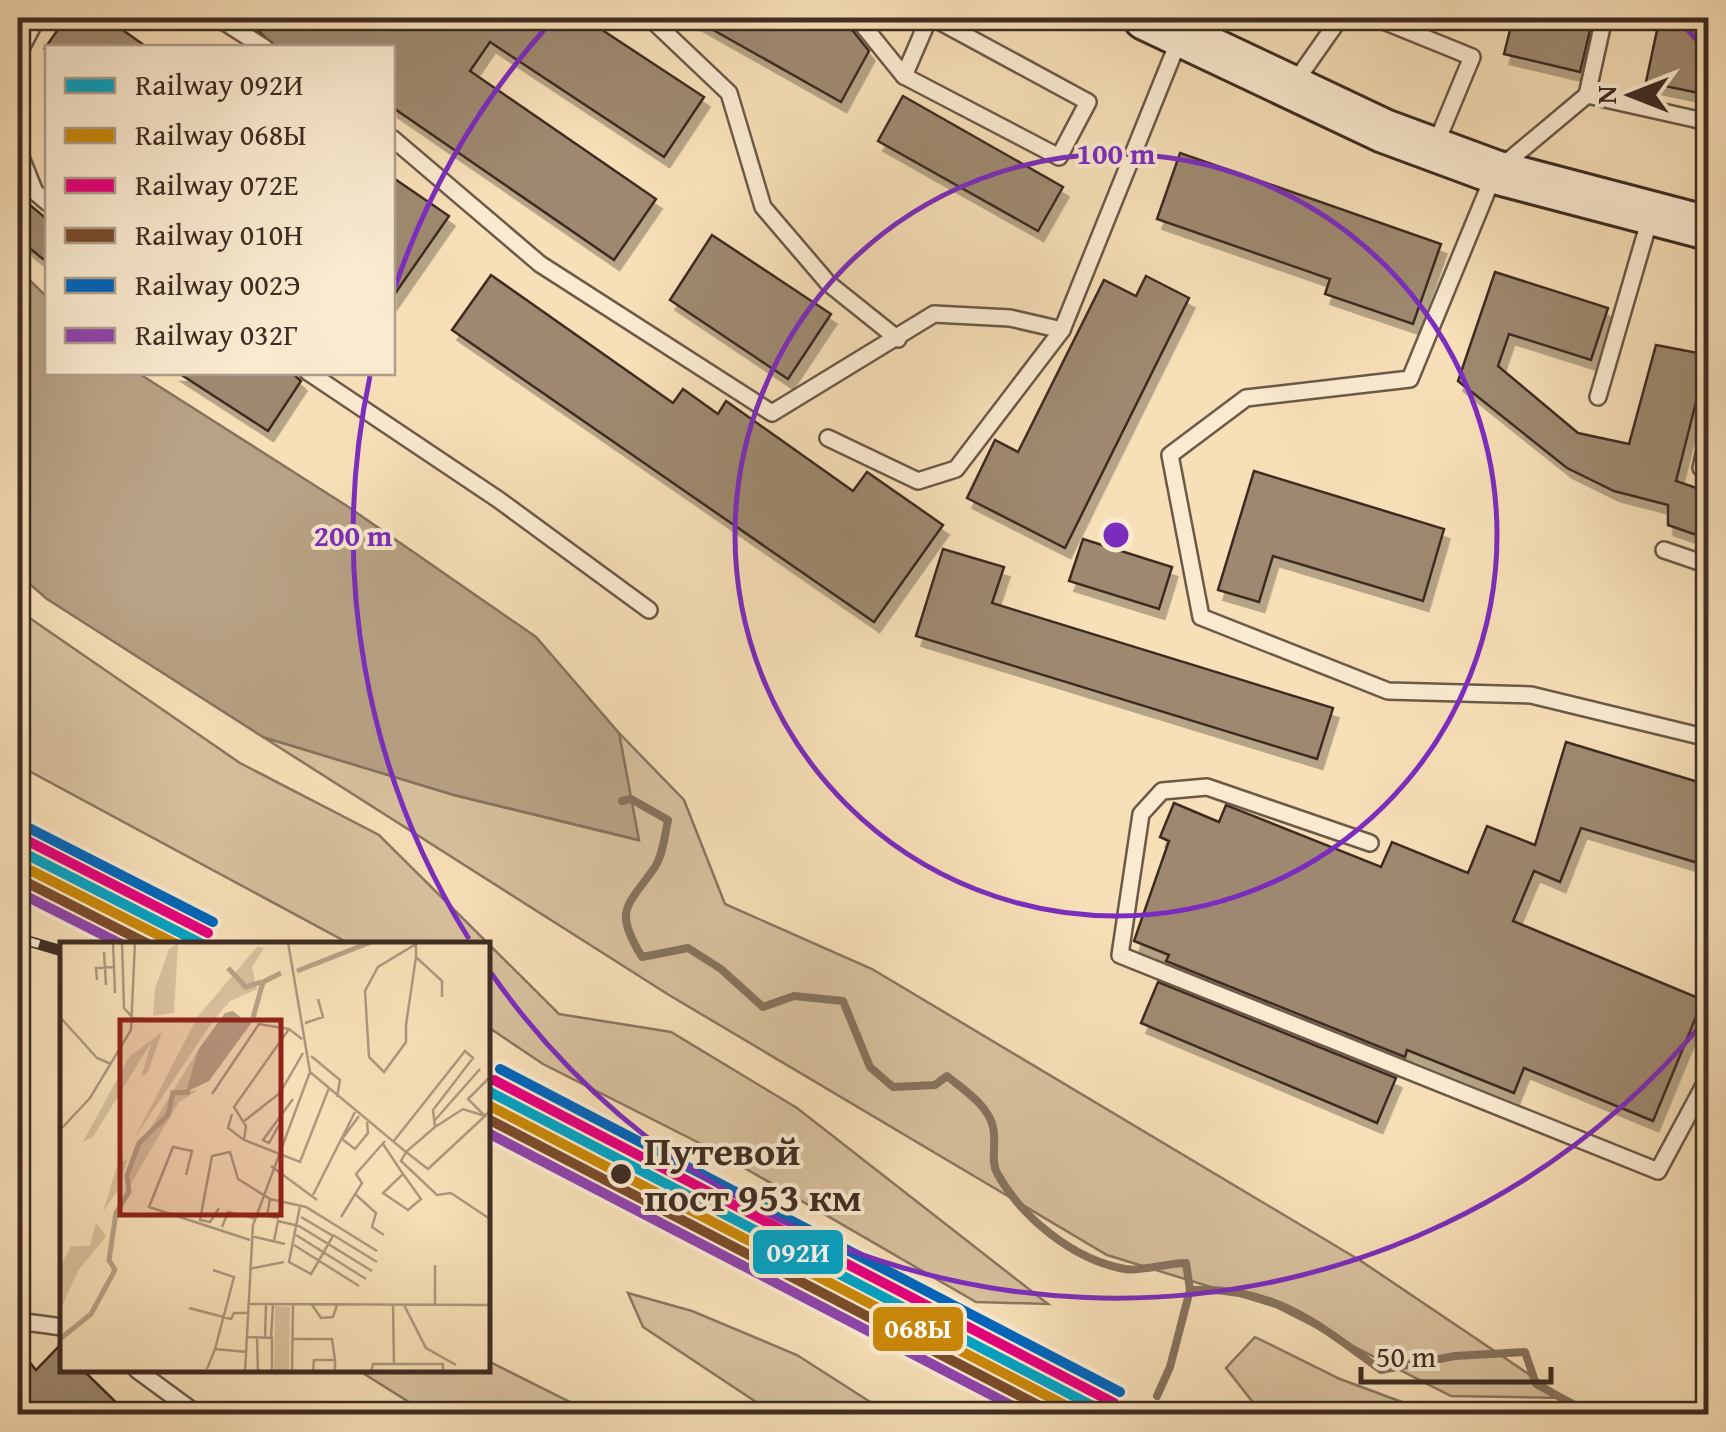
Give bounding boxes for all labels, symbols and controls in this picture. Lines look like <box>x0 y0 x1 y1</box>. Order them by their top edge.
legend <box>45 45 395 375</box>
north arrow <box>1581 45 1681 145</box>
text: Railway 092И <box>135 62 303 106</box>
text: N <box>1585 85 1626 104</box>
text: Railway 068Ы <box>135 112 306 156</box>
text: 100 m <box>1077 131 1156 175</box>
text: Railway 072Е <box>135 162 298 206</box>
text: Railway 010Н <box>135 212 303 256</box>
text: Railway 002Э <box>135 262 300 306</box>
text: Railway 032Г <box>135 312 298 356</box>
text: 200 m <box>314 513 393 557</box>
centre of rings <box>1098 517 1134 553</box>
inset map <box>60 942 490 1372</box>
place label: Путевой пост 953 км <box>644 1121 862 1226</box>
marker: Путевой пост 953 км <box>608 1161 634 1187</box>
line badge: 092И <box>751 1228 845 1276</box>
text: 092И <box>766 1231 830 1272</box>
line badge: 068Ы <box>871 1305 965 1353</box>
text: 068Ы <box>884 1307 952 1348</box>
scale bar <box>1361 1322 1551 1384</box>
text: 50 m <box>1376 1334 1436 1378</box>

